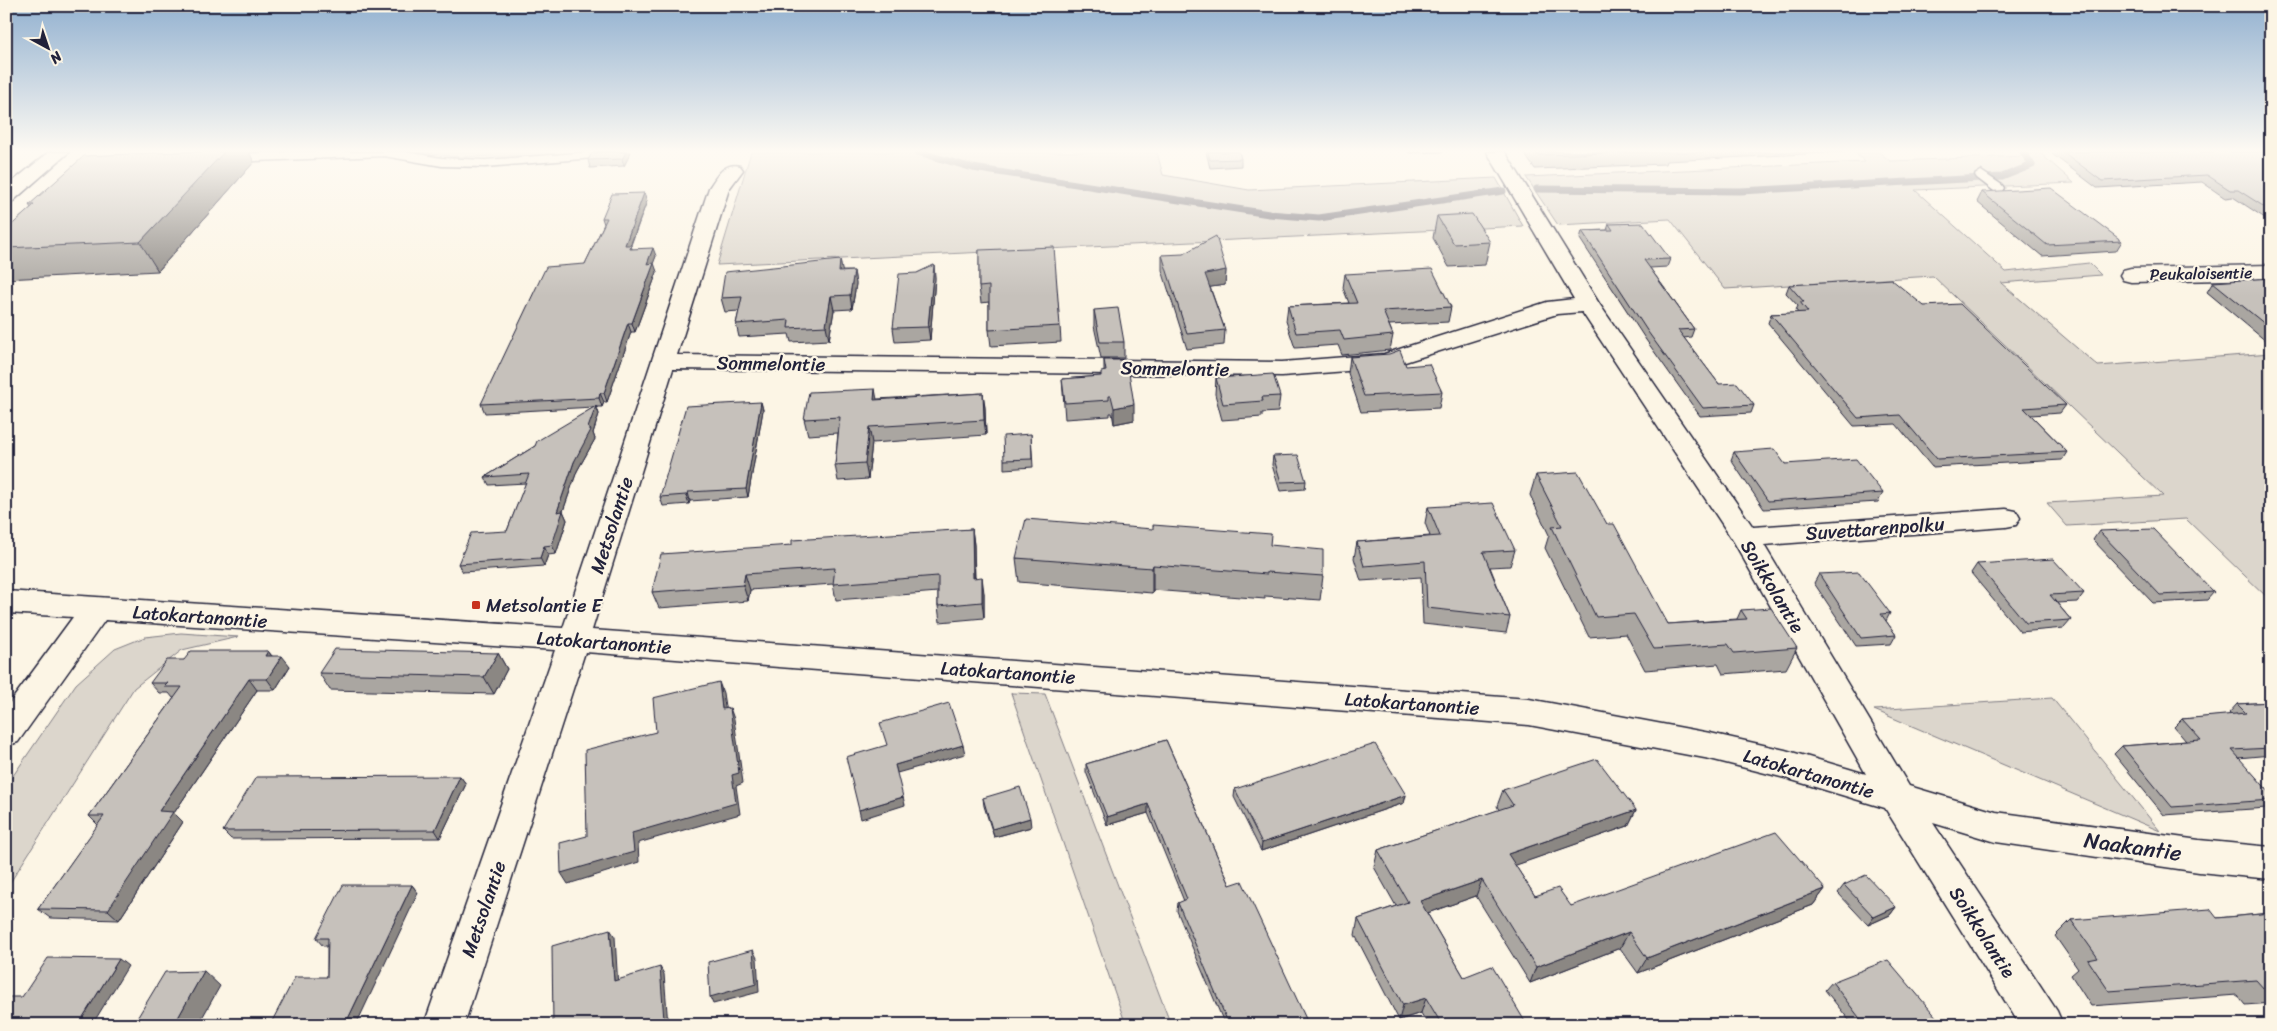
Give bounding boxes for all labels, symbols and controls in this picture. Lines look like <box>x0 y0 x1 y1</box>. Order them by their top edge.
north arrow <box>22 22 72 72</box>
text: N <box>44 44 69 70</box>
street label: Peukaloisentie <box>2149 258 2253 289</box>
street label: Sommelontie <box>716 346 826 381</box>
street label: Sommelontie <box>1120 351 1230 386</box>
street label: Metsolantie <box>580 472 643 578</box>
street label: Suvettarenpolku <box>1804 507 1946 550</box>
street label: Soikkolantie <box>1732 533 1814 639</box>
place label: Metsolantie E <box>486 589 603 622</box>
street label: Latokartanontie <box>131 595 269 638</box>
marker: Metsolantie E <box>470 599 482 611</box>
street label: Latokartanontie <box>535 621 673 664</box>
street label: Latokartanontie <box>939 651 1077 694</box>
street label: Latokartanontie <box>1343 682 1481 725</box>
street label: Latokartanontie <box>1739 739 1879 808</box>
street label: Naakantie <box>2082 820 2184 873</box>
street label: Metsolantie <box>452 856 516 962</box>
street label: Soikkolantie <box>1940 880 2025 985</box>

